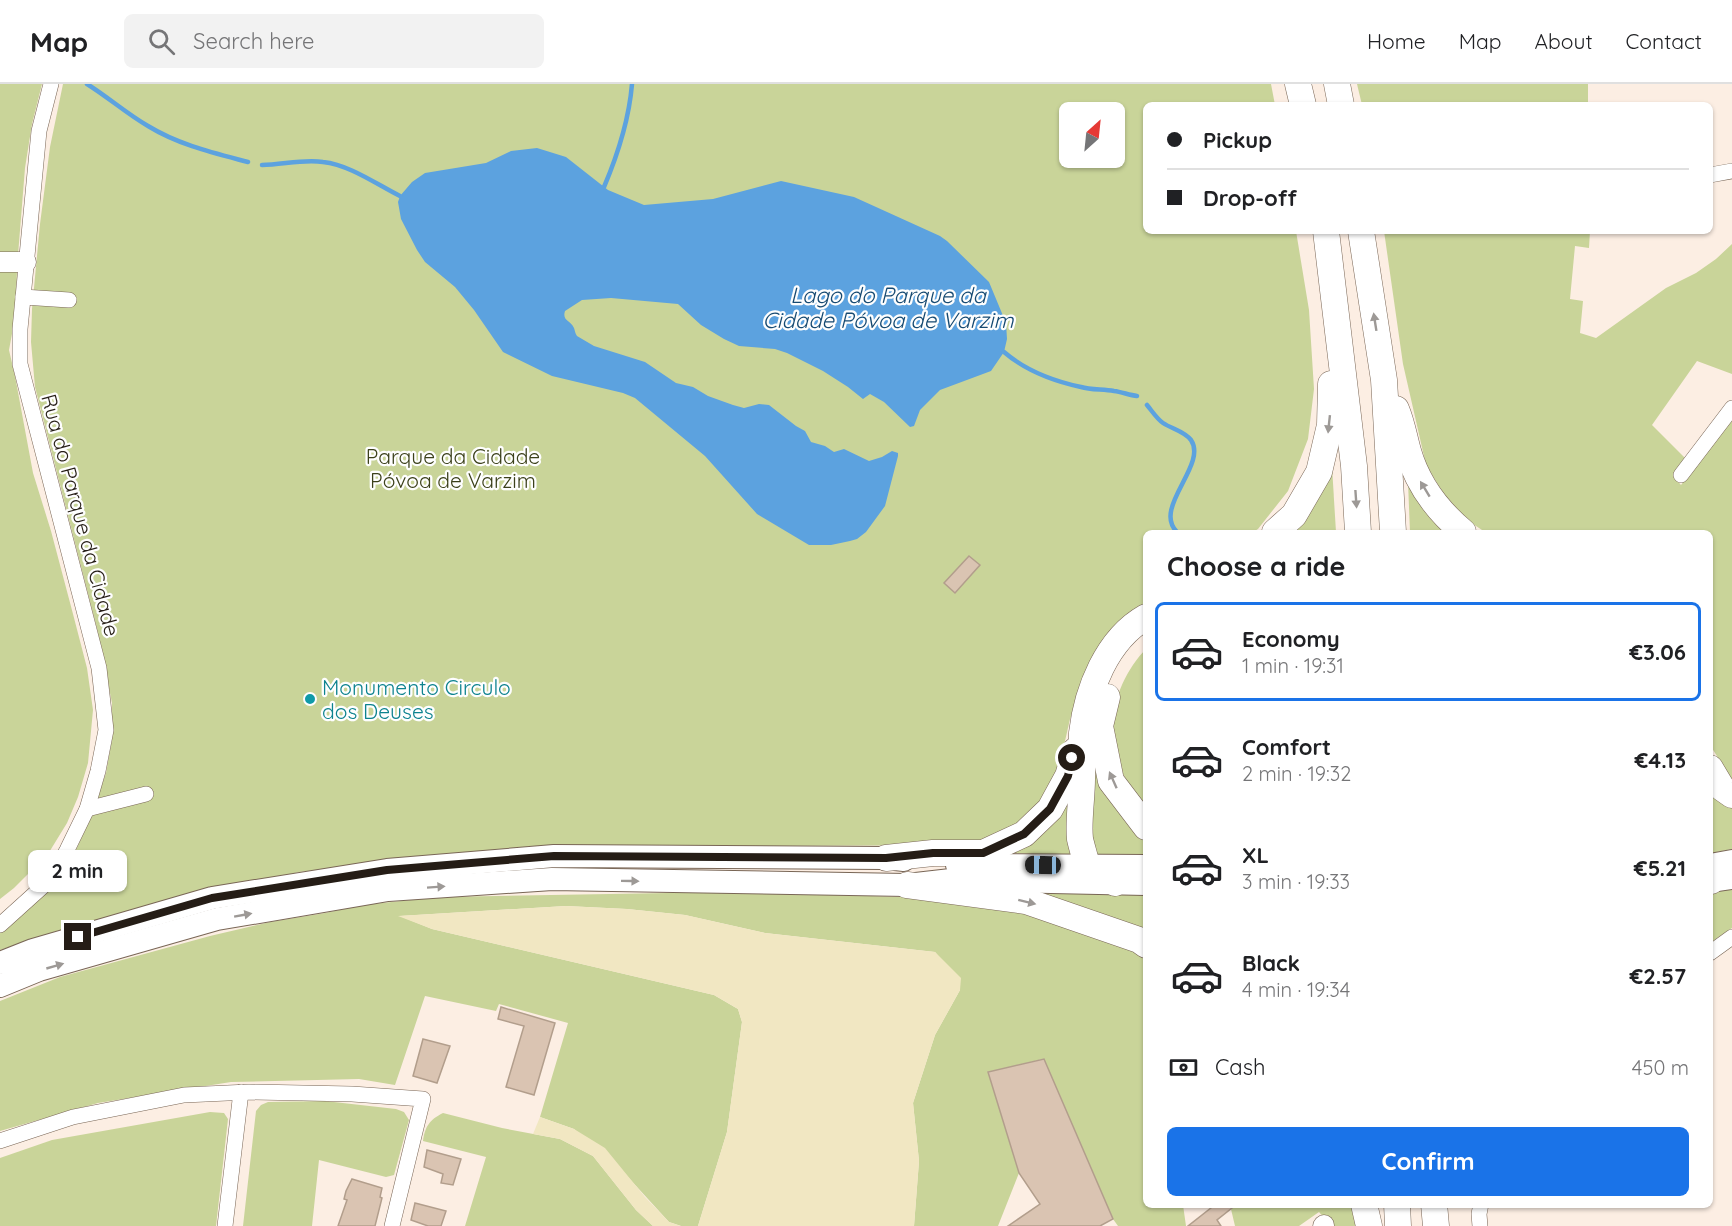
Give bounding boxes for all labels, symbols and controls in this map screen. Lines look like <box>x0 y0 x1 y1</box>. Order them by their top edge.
search box <box>124 14 544 68</box>
text: Map <box>30 24 88 59</box>
icon: search <box>145 25 178 58</box>
text: Search here <box>193 27 315 55</box>
text: Home <box>1367 28 1426 54</box>
text: Map <box>1459 28 1502 54</box>
text: About <box>1535 28 1593 54</box>
text: Contact <box>1626 28 1702 54</box>
north arrow <box>1059 102 1125 168</box>
map controls <box>1059 102 1125 168</box>
text: Pickup <box>1203 126 1272 154</box>
text: Drop-off <box>1203 184 1297 212</box>
water label: Lago do Parque da Cidade Póvoa de Varzim <box>762 281 1015 334</box>
one-way arrow <box>1371 312 1380 331</box>
street label: Rua do Parque da Cidade <box>36 391 126 639</box>
one-way arrow <box>1325 415 1334 434</box>
park label: Parque da Cidade Póvoa de Varzim <box>366 443 540 493</box>
one-way arrow <box>1420 481 1431 497</box>
one-way arrow <box>1351 490 1360 509</box>
text: Choose a ride <box>1167 549 1345 583</box>
icon: car <box>1170 625 1224 679</box>
text: Economy <box>1242 625 1340 653</box>
text: €3.06 <box>1629 638 1686 666</box>
text: 1 min · 19:31 <box>1242 653 1344 678</box>
place label: Monumento Circulo dos Deuses <box>322 674 511 724</box>
marker: Monumento Circulo dos Deuses <box>303 692 317 706</box>
icon: car <box>1170 733 1224 787</box>
text: Comfort <box>1242 733 1331 761</box>
route start <box>1058 744 1085 771</box>
text: €4.13 <box>1635 746 1686 774</box>
text: 2 min · 19:32 <box>1242 761 1351 786</box>
one-way arrow <box>1108 770 1118 788</box>
icon: car <box>1170 841 1224 895</box>
text: XL <box>1242 841 1269 869</box>
callout: 2 min <box>28 850 128 892</box>
text: €5.21 <box>1634 854 1686 882</box>
car <box>1025 856 1061 874</box>
text: 2 min <box>51 858 104 883</box>
text: 3 min · 19:33 <box>1242 869 1350 894</box>
one-way arrow <box>621 876 640 885</box>
one-way arrow <box>426 882 445 892</box>
one-way arrow <box>1018 898 1036 908</box>
one-way arrow <box>234 910 253 919</box>
route end <box>64 923 91 950</box>
icon: car <box>1170 949 1224 1003</box>
text: Black <box>1242 949 1300 977</box>
one-way arrow <box>46 960 64 970</box>
text: €2.57 <box>1629 962 1686 990</box>
text: 4 min · 19:34 <box>1242 977 1350 1002</box>
icon: cash <box>1167 1051 1200 1084</box>
text: Cash <box>1215 1053 1266 1081</box>
text: 450 m <box>1632 1055 1689 1080</box>
button: Confirm <box>1167 1127 1689 1196</box>

